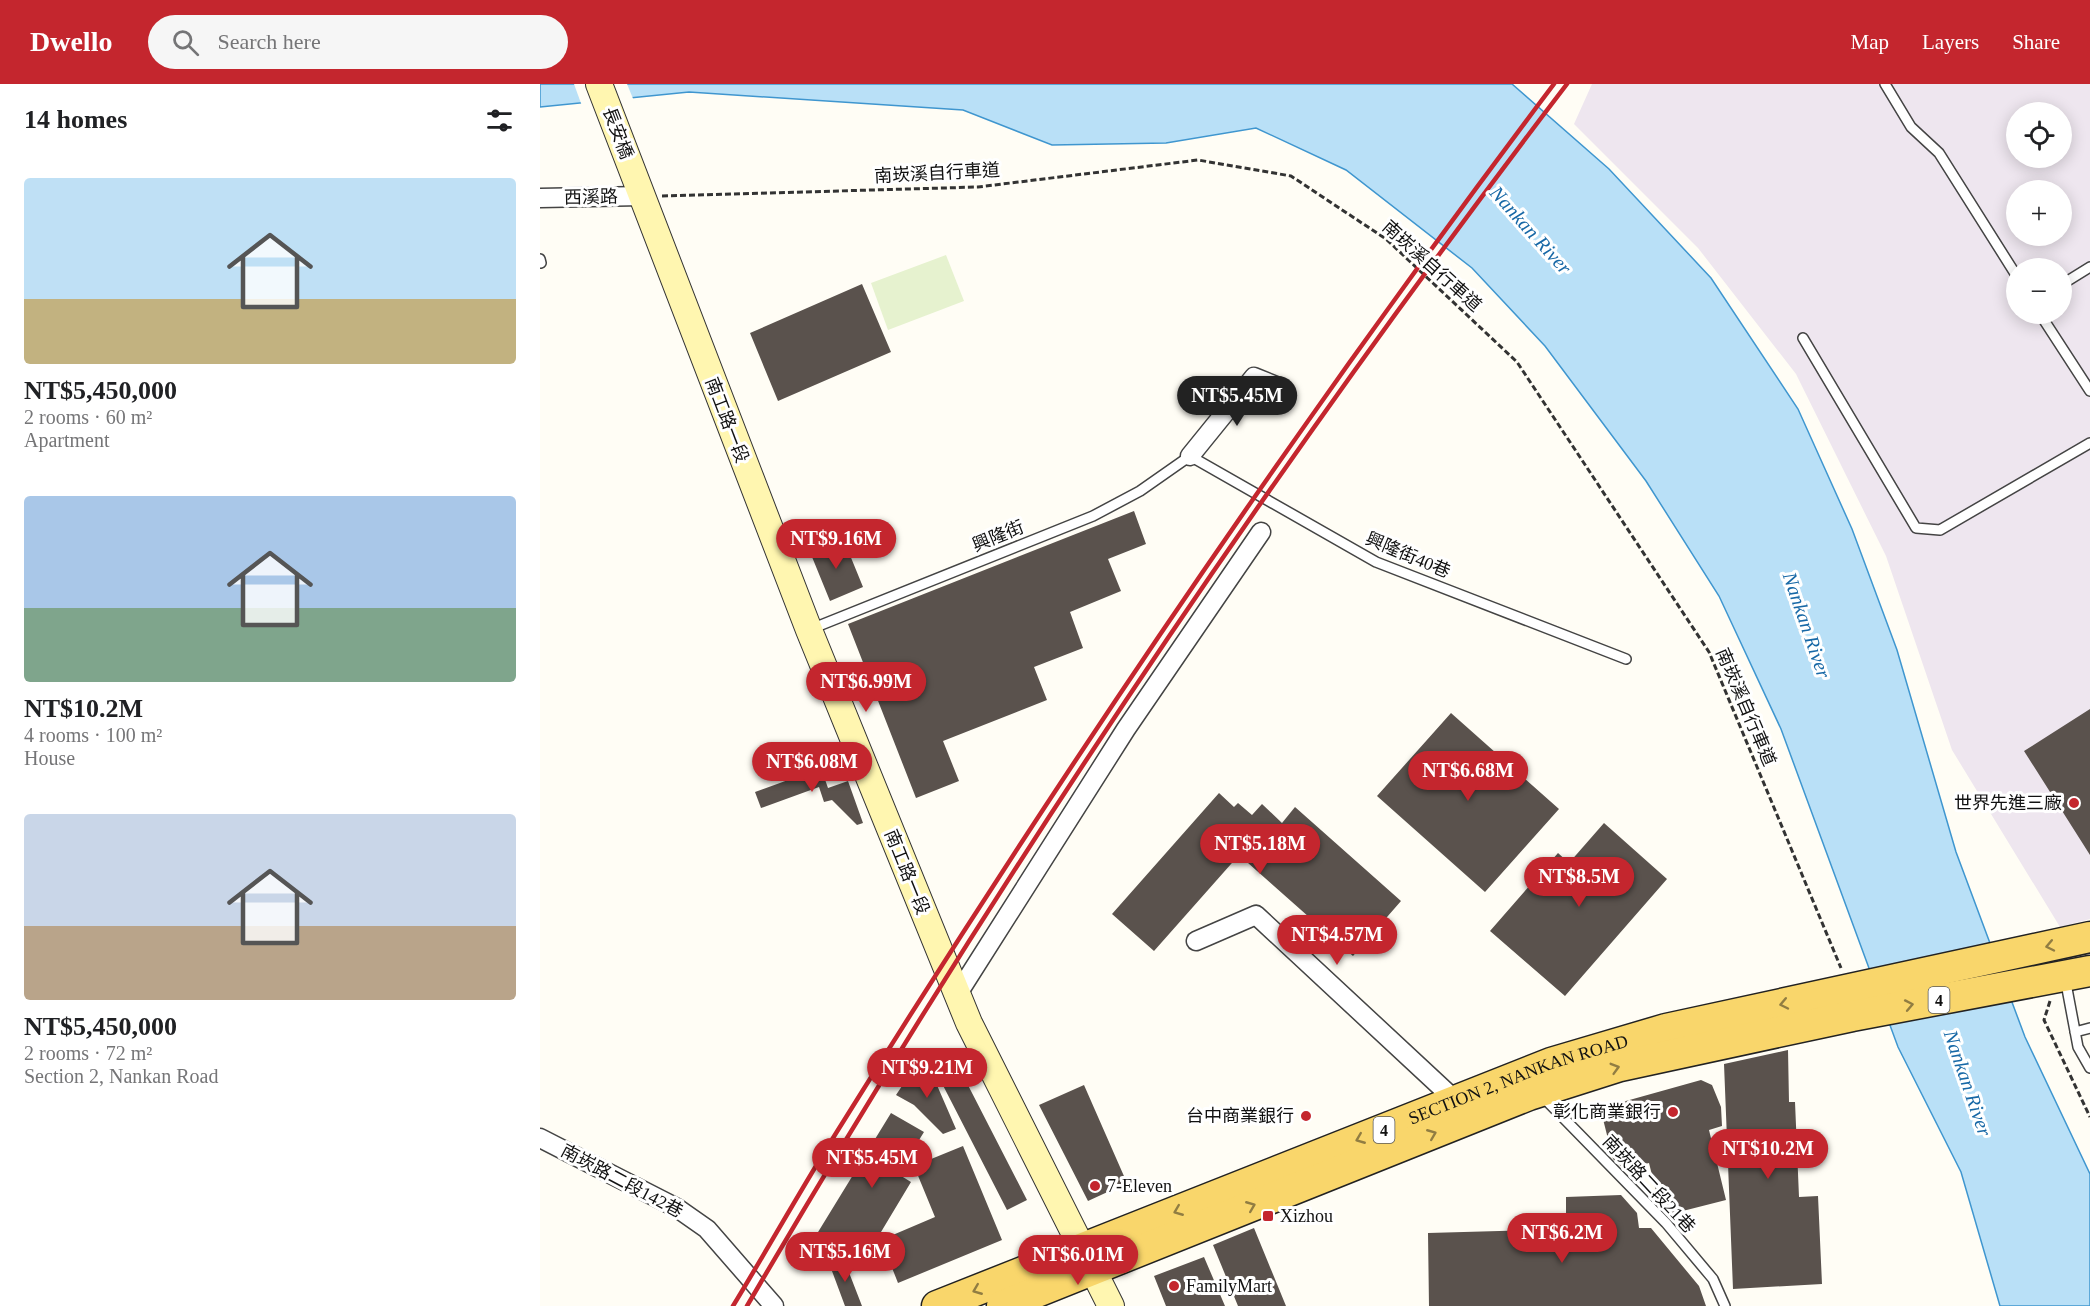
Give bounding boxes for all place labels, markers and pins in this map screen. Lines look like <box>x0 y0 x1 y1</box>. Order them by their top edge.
pin: NT$5.45M <box>1175 376 1299 427</box>
pin: NT$9.16M <box>774 519 898 570</box>
pin: NT$6.99M <box>804 662 928 713</box>
pin: NT$6.08M <box>750 742 874 793</box>
pin: NT$6.68M <box>1406 751 1530 802</box>
place label: 世界先進三廠 <box>1954 793 2062 813</box>
marker: 世界先進三廠 <box>2067 796 2081 810</box>
pin: NT$5.18M <box>1198 824 1322 875</box>
pin: NT$8.5M <box>1524 857 1634 908</box>
pin: NT$4.57M <box>1275 915 1399 966</box>
pin: NT$9.21M <box>865 1048 989 1099</box>
place label: 彰化商業銀行 <box>1553 1102 1661 1122</box>
marker: 彰化商業銀行 <box>1666 1105 1680 1119</box>
place label: 台中商業銀行 <box>1186 1106 1294 1126</box>
marker: 台中商業銀行 <box>1299 1109 1313 1123</box>
pin: NT$10.2M <box>1706 1129 1830 1180</box>
pin: NT$5.45M <box>810 1138 934 1189</box>
place label: 7-Eleven <box>1107 1176 1172 1196</box>
marker: 7-Eleven <box>1088 1179 1102 1193</box>
place label: Xizhou <box>1280 1206 1333 1226</box>
marker: Xizhou <box>1261 1209 1275 1223</box>
pin: NT$6.2M <box>1507 1213 1617 1264</box>
pin: NT$5.16M <box>783 1232 907 1283</box>
pin: NT$6.01M <box>1016 1235 1140 1286</box>
place label: FamilyMart <box>1186 1276 1272 1296</box>
marker: FamilyMart <box>1167 1279 1181 1293</box>

